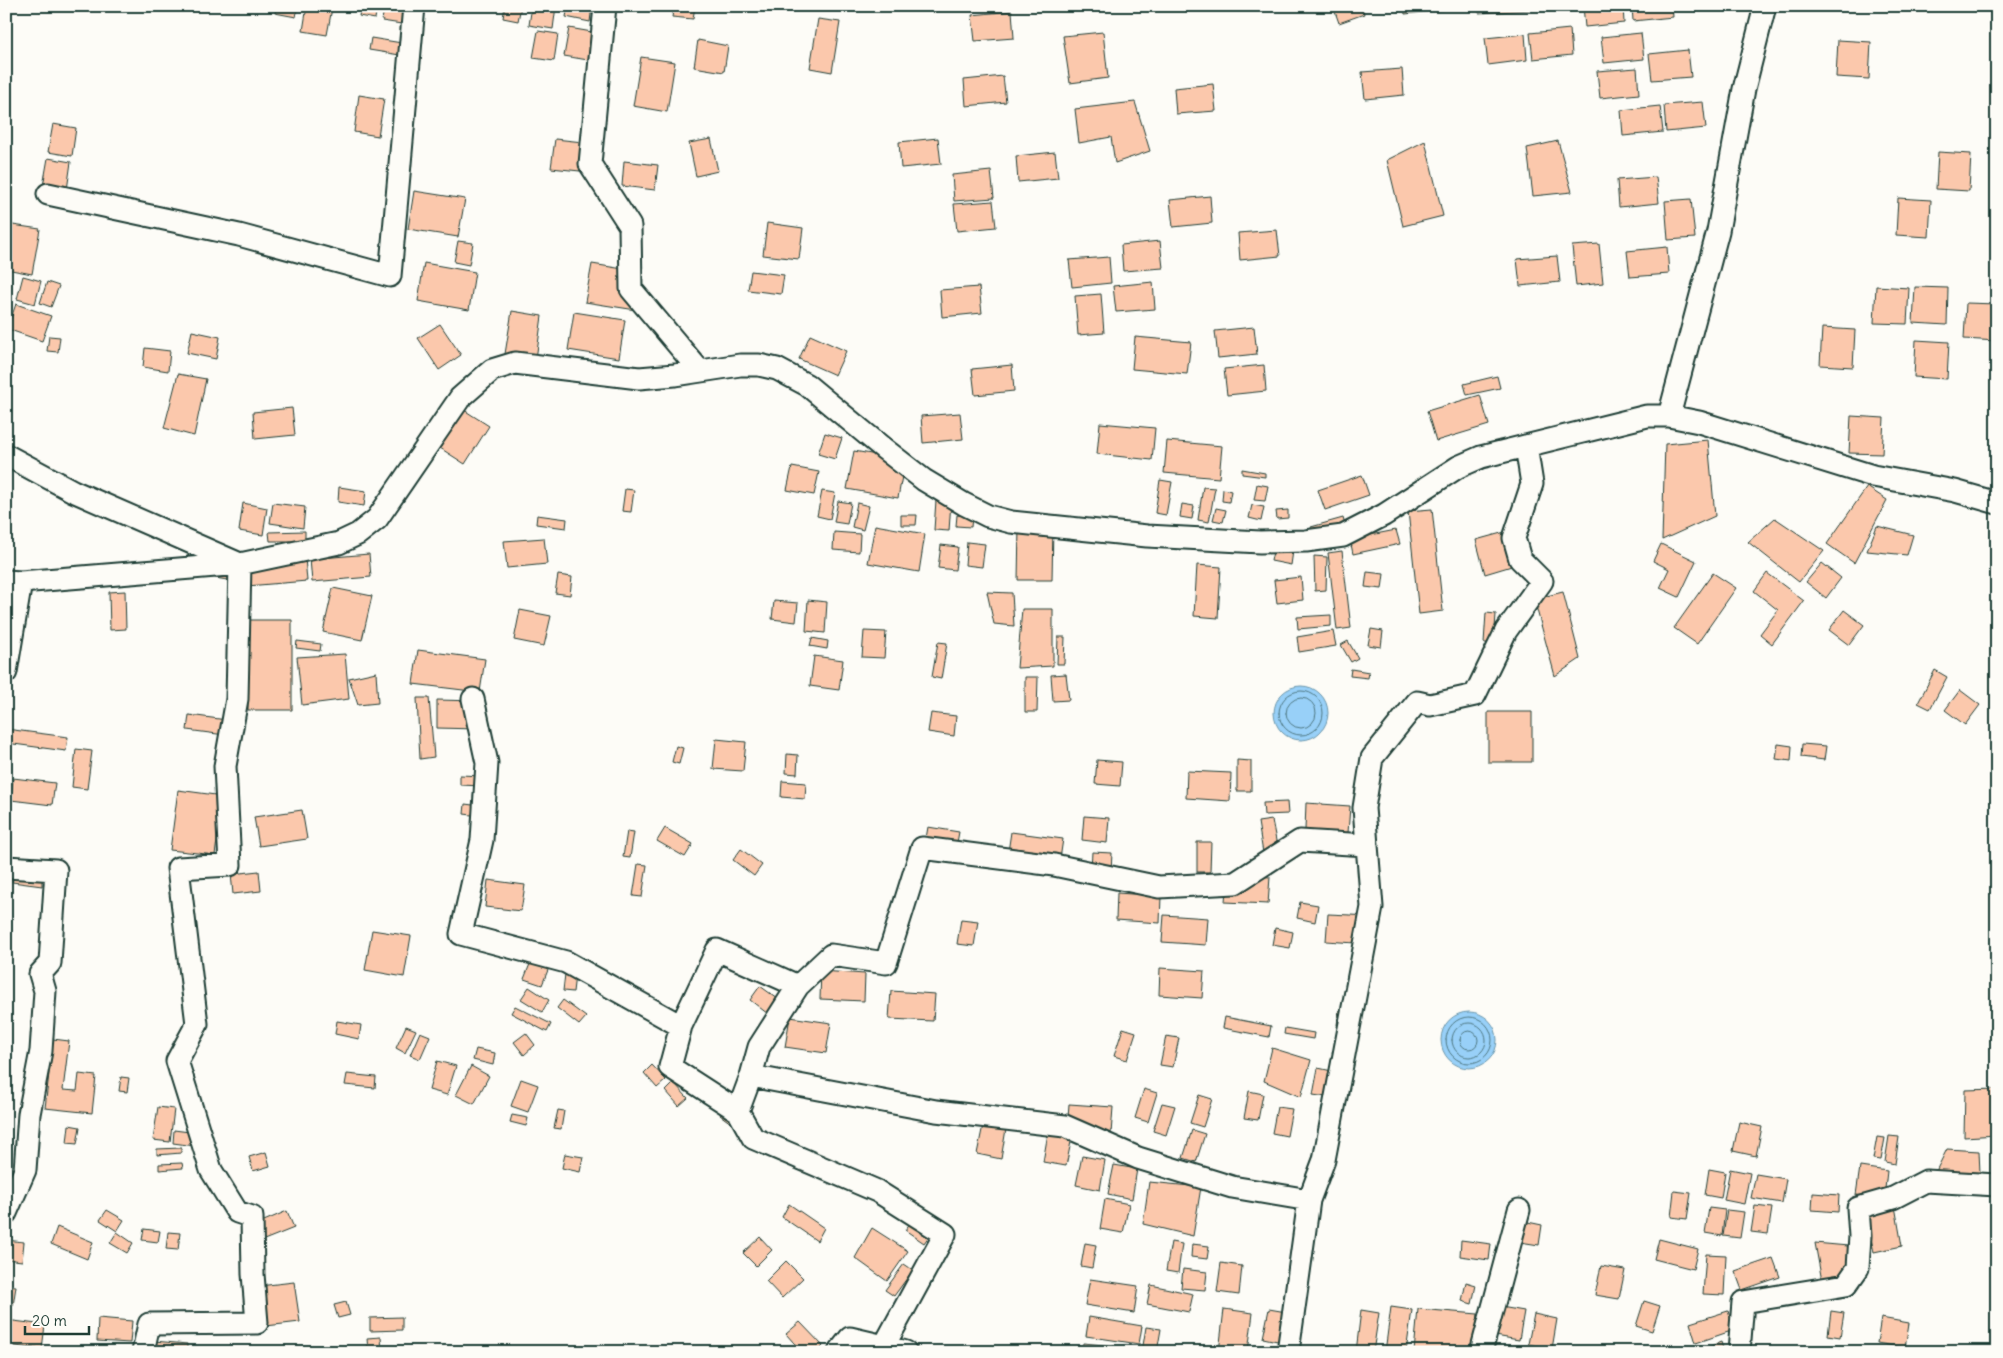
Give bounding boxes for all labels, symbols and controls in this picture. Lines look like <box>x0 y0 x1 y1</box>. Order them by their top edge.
scale bar <box>25 1303 89 1335</box>
text: 20 m <box>32 1311 67 1330</box>

